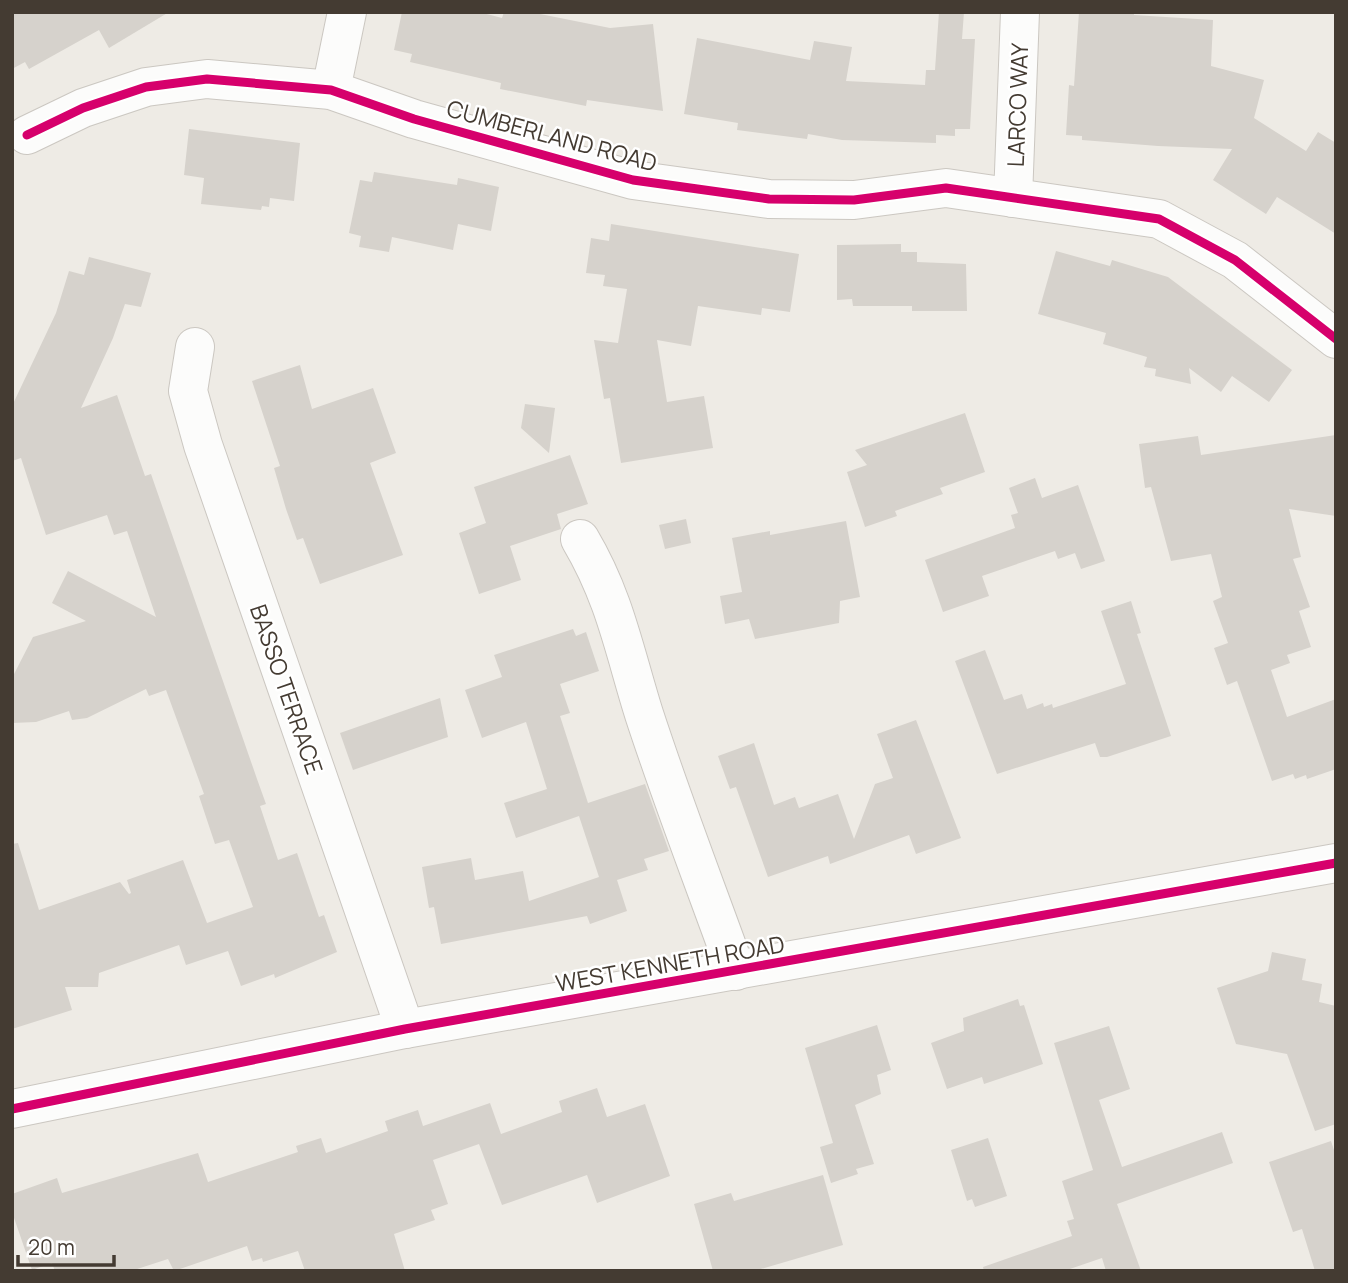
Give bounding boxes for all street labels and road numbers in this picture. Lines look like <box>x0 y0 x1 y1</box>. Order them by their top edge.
street label: LARCO WAY <box>999 42 1035 168</box>
street label: CUMBERLAND ROAD <box>443 92 661 178</box>
street label: BASSO TERRACE <box>243 600 331 778</box>
street label: WEST KENNETH ROAD <box>553 927 787 999</box>

